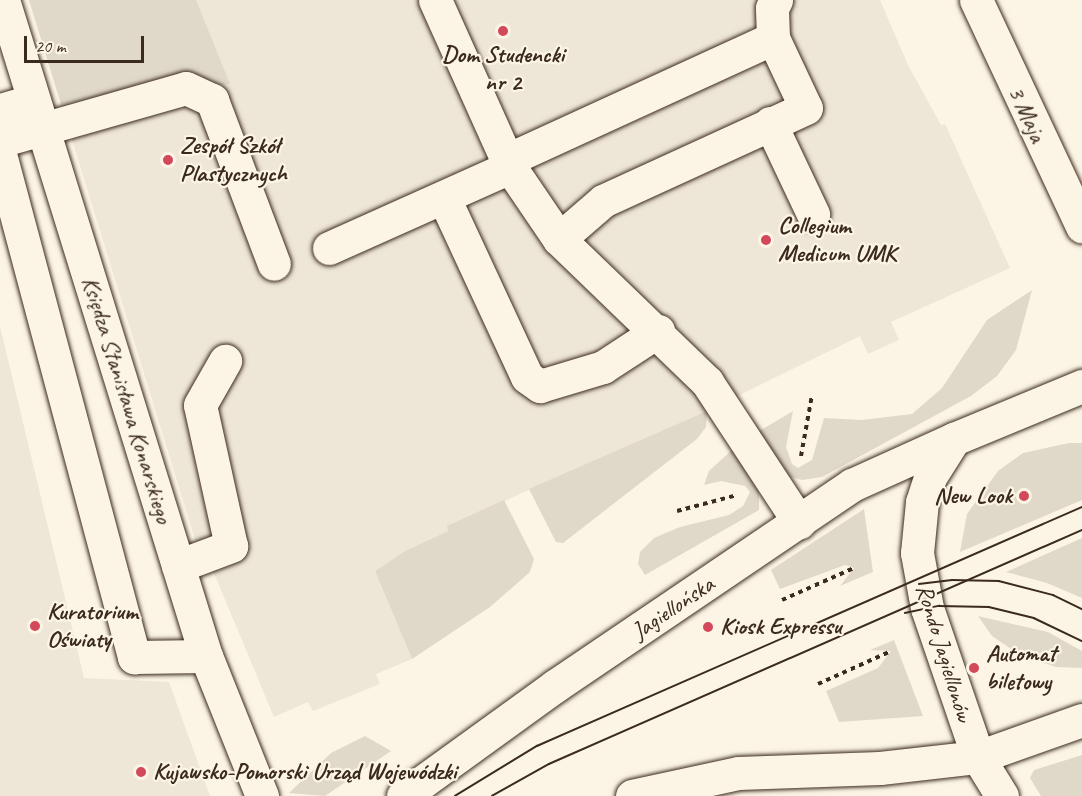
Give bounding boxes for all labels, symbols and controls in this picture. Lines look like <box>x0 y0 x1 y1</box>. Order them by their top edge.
scale bar <box>27 24 147 62</box>
marker: Dom Studencki nr 2 <box>496 24 510 38</box>
text: 20 m <box>35 35 66 57</box>
place label: Dom Studencki nr 2 <box>442 41 564 97</box>
street label: 3 Maja <box>1002 81 1052 147</box>
place label: Zespół Szkół Plastycznych <box>180 132 287 188</box>
marker: Zespół Szkół Plastycznych <box>161 153 175 167</box>
place label: Collegium Medicum UMK <box>778 212 896 268</box>
marker: Collegium Medicum UMK <box>759 233 773 247</box>
street label: Księdza Stanisława Konarskiego <box>76 273 178 527</box>
place label: New Look <box>934 482 1012 510</box>
marker: New Look <box>1017 489 1031 503</box>
street label: Jagiellońska <box>626 570 720 646</box>
street label: Rondo Jagiellonów <box>909 581 979 725</box>
place label: Kuratorium Oświaty <box>47 598 138 654</box>
place label: Kiosk Expressu <box>720 613 842 641</box>
marker: Kuratorium Oświaty <box>28 619 42 633</box>
marker: Kiosk Expressu <box>701 620 715 634</box>
place label: Automat biletowy <box>986 640 1056 696</box>
marker: Automat biletowy <box>967 661 981 675</box>
place label: Kujawsko-Pomorski Urząd Wojewódzki <box>153 758 457 786</box>
marker: Kujawsko-Pomorski Urząd Wojewódzki <box>134 765 148 779</box>

